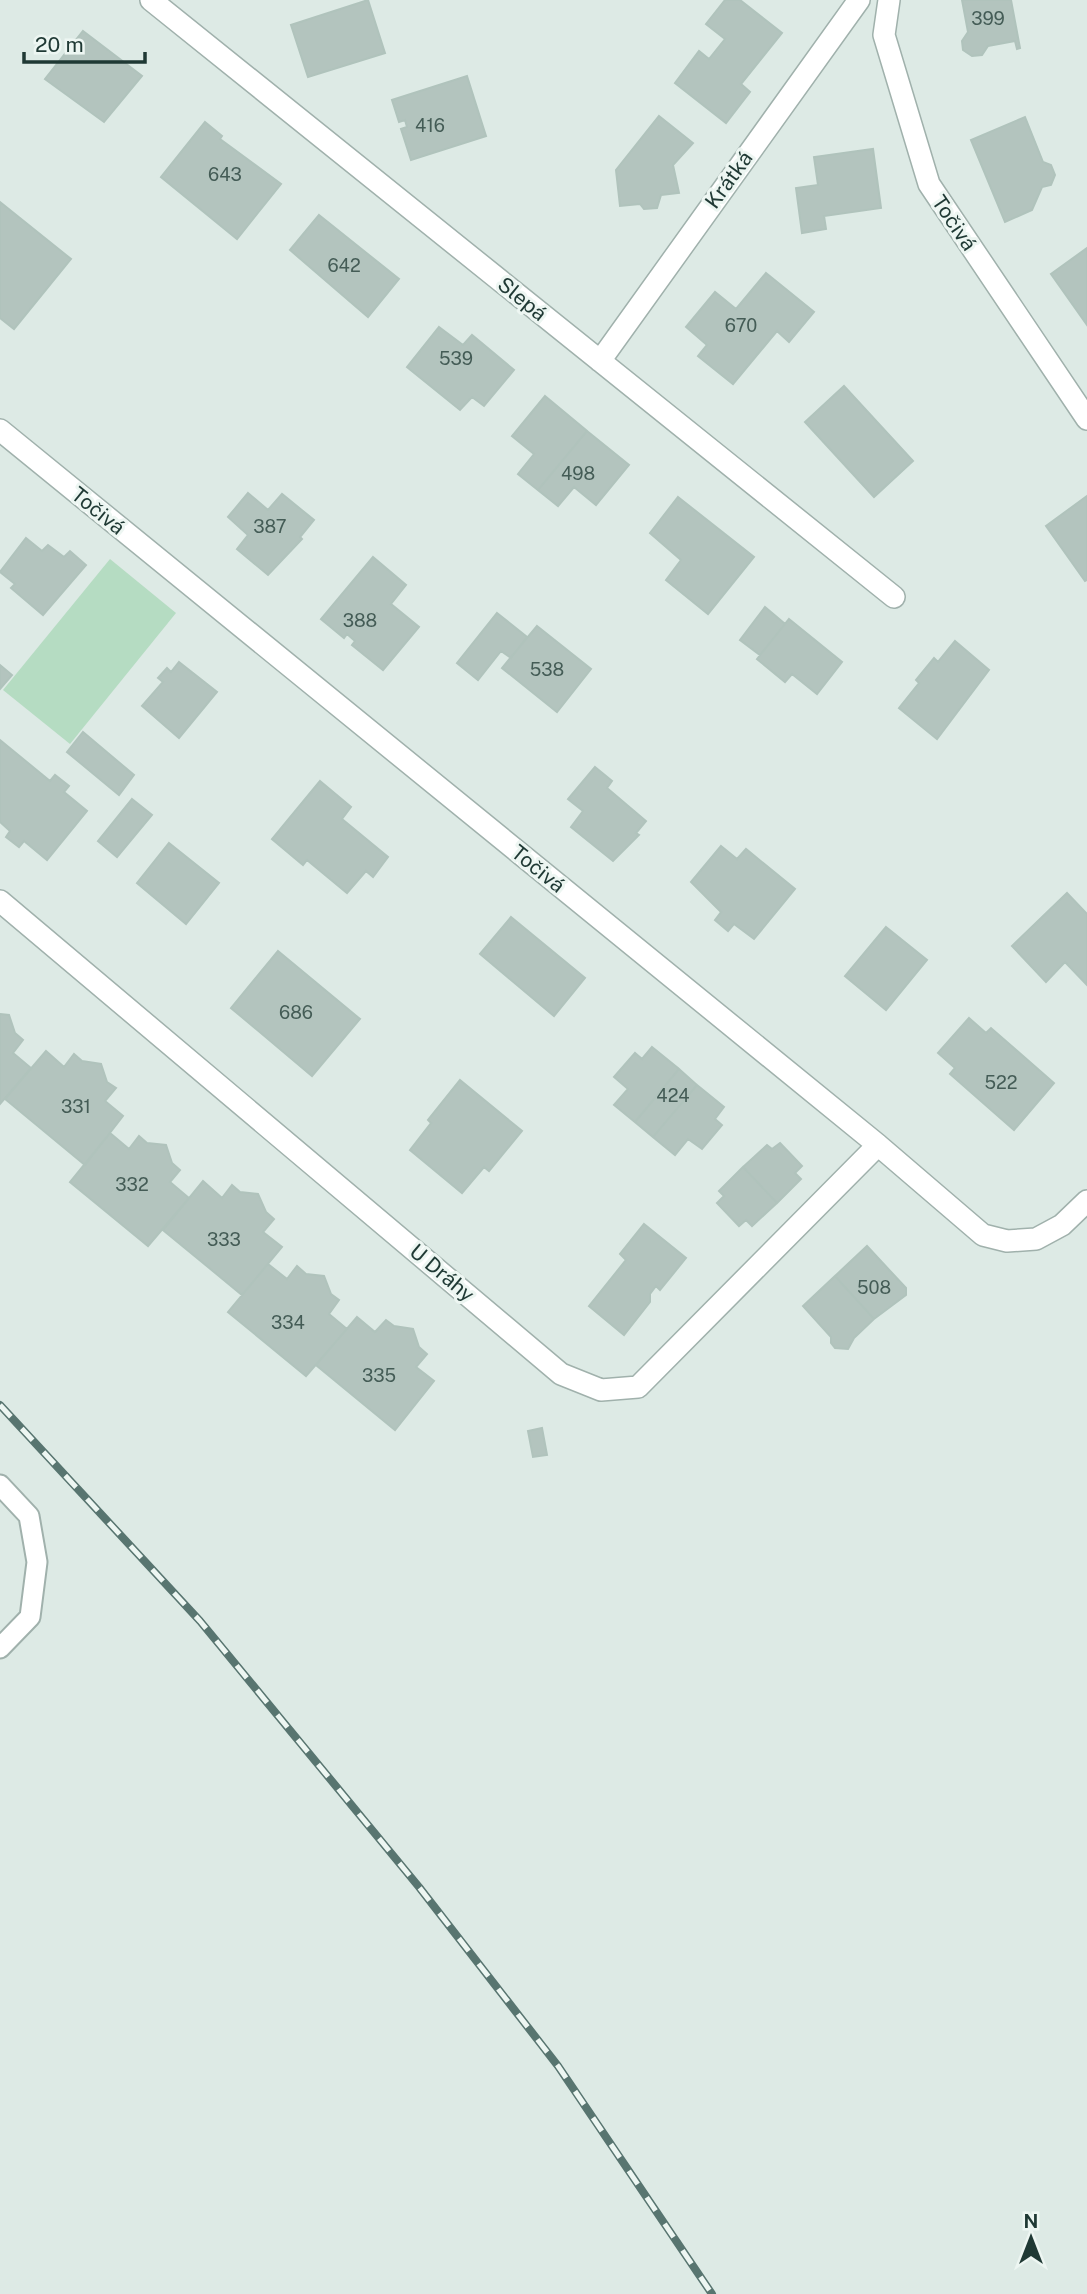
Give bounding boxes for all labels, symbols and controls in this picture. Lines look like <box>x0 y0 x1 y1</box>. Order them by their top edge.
house number: 399 <box>971 8 1005 29</box>
scale bar <box>24 21 145 65</box>
text: 20 m <box>35 32 84 57</box>
house number: 416 <box>415 115 445 136</box>
street label: Krátká <box>699 146 758 213</box>
house number: 643 <box>208 164 242 185</box>
street label: Točivá <box>927 190 982 255</box>
house number: 642 <box>327 255 361 276</box>
street label: Slepá <box>493 271 552 326</box>
house number: 670 <box>725 315 757 336</box>
house number: 539 <box>439 348 473 369</box>
house number: 498 <box>561 463 595 484</box>
street label: Točivá <box>67 482 130 540</box>
house number: 387 <box>253 516 287 537</box>
house number: 388 <box>343 610 377 631</box>
house number: 538 <box>530 659 564 680</box>
street label: Točivá <box>507 840 570 898</box>
house number: 686 <box>279 1002 313 1023</box>
house number: 522 <box>985 1072 1018 1093</box>
house number: 424 <box>656 1085 690 1106</box>
house number: 331 <box>61 1096 91 1117</box>
house number: 332 <box>115 1174 149 1195</box>
house number: 333 <box>207 1229 241 1250</box>
street label: U Dráhy <box>405 1238 480 1307</box>
house number: 508 <box>857 1277 891 1298</box>
house number: 334 <box>271 1312 305 1333</box>
house number: 335 <box>362 1365 396 1386</box>
north arrow <box>996 2203 1066 2273</box>
text: N <box>1024 2210 1038 2232</box>

